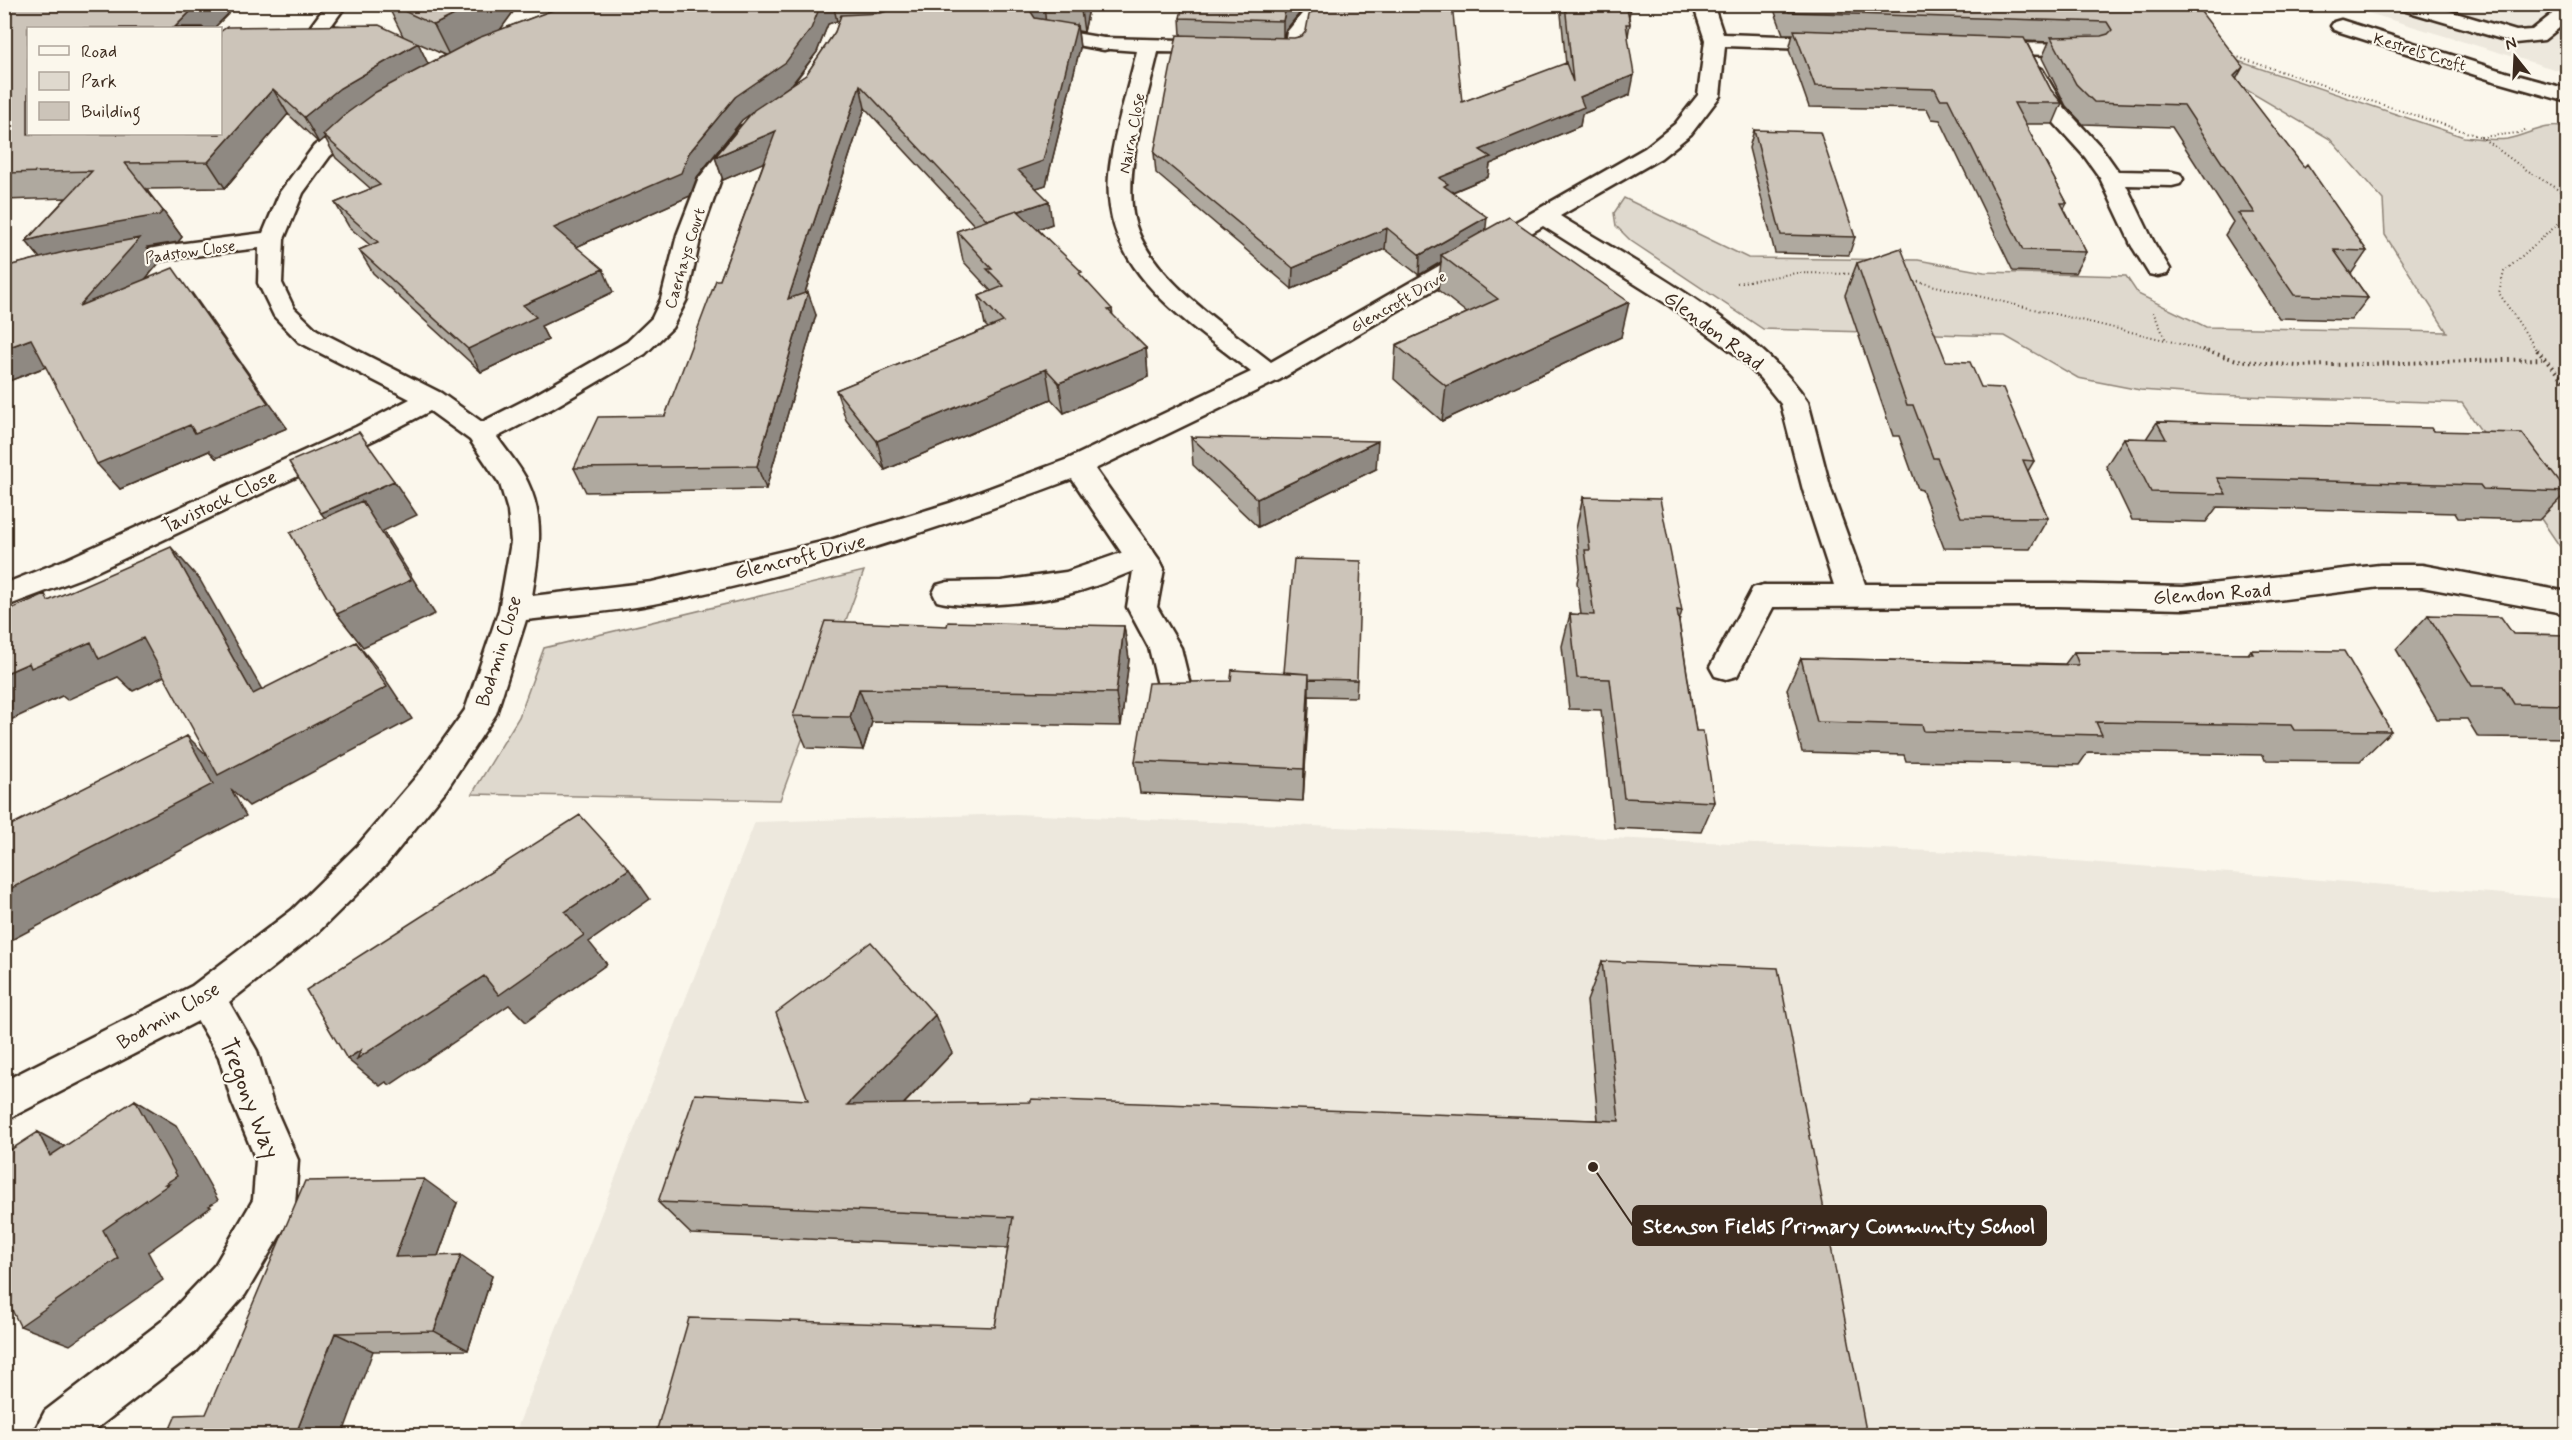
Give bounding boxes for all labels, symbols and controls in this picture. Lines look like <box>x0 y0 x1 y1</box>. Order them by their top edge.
legend <box>27 27 222 135</box>
north arrow <box>2485 27 2545 87</box>
street label: Kestrels Croft <box>2371 28 2468 76</box>
text: N <box>2503 33 2519 56</box>
text: Road <box>81 40 117 64</box>
text: Park <box>81 70 117 94</box>
street label: Nairn Close <box>1114 91 1151 175</box>
text: Building <box>81 100 141 126</box>
street label: Caerhays Court <box>660 205 711 312</box>
street label: Padstow Close <box>144 236 237 269</box>
street label: Glencroft Drive <box>1347 266 1451 338</box>
street label: Glendon Road <box>1658 285 1769 378</box>
street label: Tavistock Close <box>158 464 281 541</box>
street label: Glencroft Drive <box>732 528 869 587</box>
street label: Glendon Road <box>2152 577 2272 612</box>
street label: Bodmin Close <box>470 593 529 710</box>
street label: Bodmin Close <box>112 976 225 1057</box>
street label: Tregony Way <box>210 1034 286 1164</box>
callout: Stenson Fields Primary Community School <box>1633 1206 2046 1245</box>
text: Stenson Fields Primary Community School <box>1643 1213 2035 1241</box>

